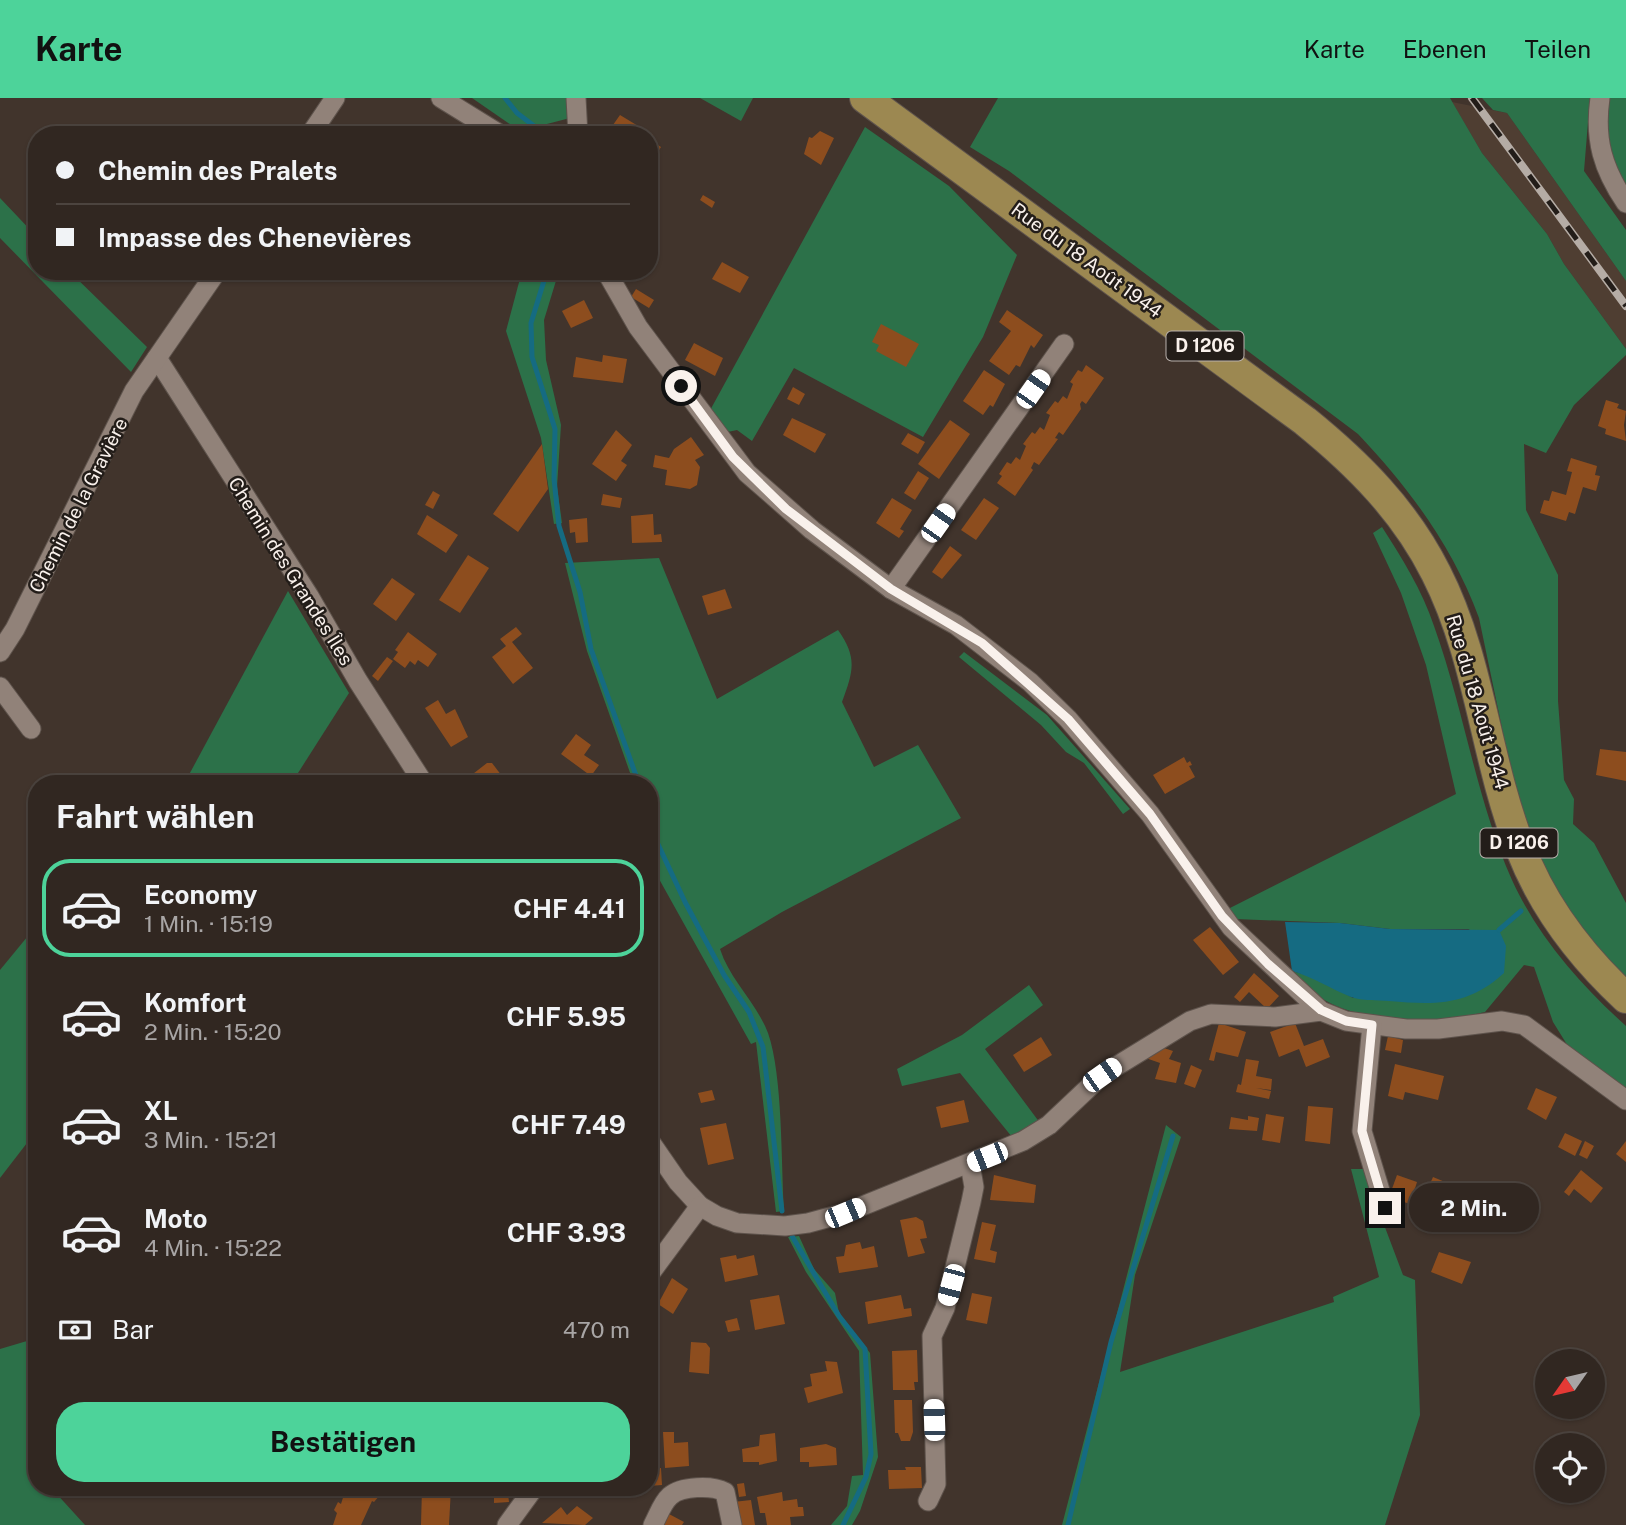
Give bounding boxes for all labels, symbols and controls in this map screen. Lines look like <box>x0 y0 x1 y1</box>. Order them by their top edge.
text: Karte <box>35 30 123 68</box>
text: Karte <box>1304 35 1365 63</box>
text: Ebenen <box>1403 35 1487 63</box>
text: Teilen <box>1525 35 1591 63</box>
text: Chemin des Pralets <box>98 155 338 186</box>
street label: Rue du 18 Août 1944 <box>1007 198 1167 322</box>
text: Impasse des Chenevières <box>98 222 412 253</box>
road number: D 1206 <box>1166 332 1244 360</box>
car <box>1013 366 1054 412</box>
route start <box>665 370 697 402</box>
street label: Chemin de la Gravière <box>24 414 132 596</box>
street label: Chemin des Grandes Îles <box>224 473 358 669</box>
car <box>918 500 959 546</box>
street label: Rue du 18 Août 1944 <box>1443 612 1514 792</box>
text: Fahrt wählen <box>56 798 255 835</box>
road number: D 1206 <box>1480 828 1558 858</box>
icon: car <box>60 877 123 940</box>
text: Economy <box>144 879 257 910</box>
text: CHF 4.41 <box>513 893 626 924</box>
text: 1 Min. · 15:19 <box>144 910 273 937</box>
icon: car <box>60 985 123 1048</box>
text: Komfort <box>144 987 246 1018</box>
text: CHF 5.95 <box>506 1001 626 1032</box>
text: 2 Min. · 15:20 <box>144 1018 282 1045</box>
car <box>1079 1054 1126 1096</box>
icon: car <box>60 1093 123 1156</box>
text: XL <box>144 1095 178 1126</box>
text: CHF 7.49 <box>511 1109 626 1140</box>
text: 3 Min. · 15:21 <box>144 1126 278 1153</box>
car <box>964 1139 1011 1175</box>
callout: 2 Min. <box>1410 1184 1539 1232</box>
route end <box>1369 1192 1401 1224</box>
text: 2 Min. <box>1441 1194 1507 1221</box>
car <box>822 1195 869 1231</box>
icon: car <box>60 1201 123 1264</box>
text: Moto <box>144 1203 207 1234</box>
text: CHF 3.93 <box>507 1217 626 1248</box>
text: 4 Min. · 15:22 <box>144 1234 282 1261</box>
car <box>936 1262 967 1308</box>
icon: cash <box>56 1311 94 1349</box>
text: Bar <box>112 1314 154 1345</box>
text: 470 m <box>563 1316 630 1343</box>
north arrow <box>1535 1349 1605 1419</box>
map controls <box>1535 1349 1605 1503</box>
car <box>923 1399 946 1441</box>
button: Bestätigen <box>56 1402 630 1482</box>
button: locate <box>1535 1433 1605 1503</box>

